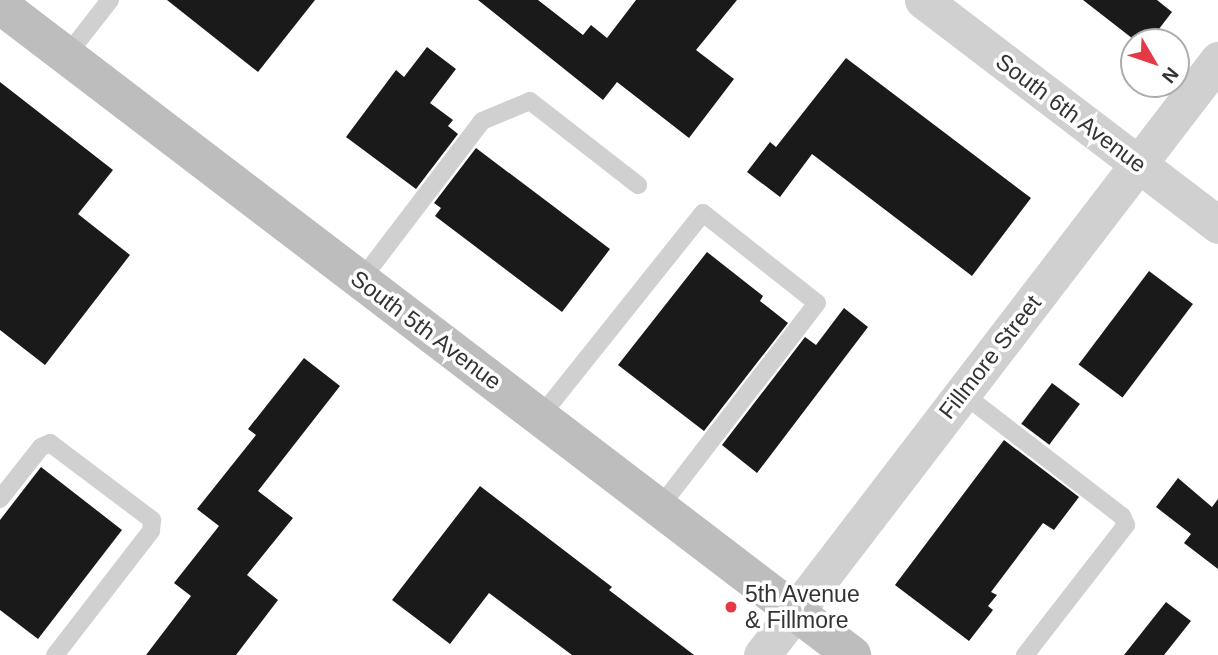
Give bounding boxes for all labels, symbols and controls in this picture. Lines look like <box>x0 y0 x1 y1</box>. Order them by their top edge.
north arrow <box>1120 28 1190 98</box>
street label: South 6th Avenue <box>990 47 1152 179</box>
text: N <box>1158 63 1183 87</box>
street label: South 5th Avenue <box>345 264 507 396</box>
street label: Fillmore Street <box>933 290 1047 424</box>
place label: 5th Avenue & Fillmore <box>745 580 861 634</box>
marker: 5th Avenue & Fillmore <box>723 599 739 615</box>

